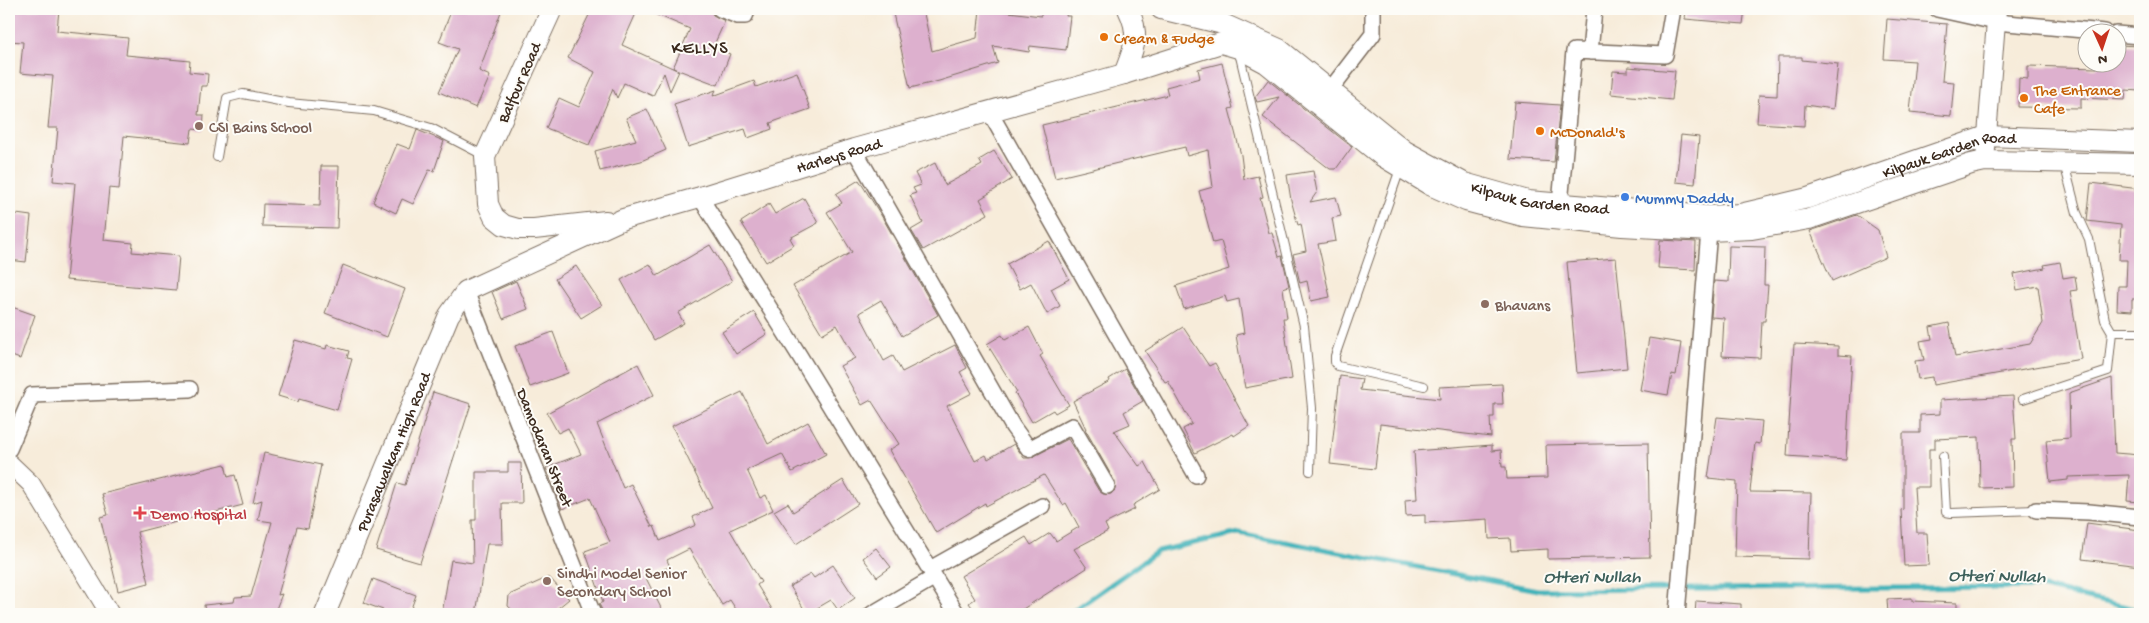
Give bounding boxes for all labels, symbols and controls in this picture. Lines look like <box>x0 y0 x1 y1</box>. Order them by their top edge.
north arrow <box>2076 22 2126 72</box>
marker: Cream & Fudge <box>1098 31 1110 43</box>
place label: Cream & Fudge <box>1114 31 1215 50</box>
street label: Balfour Road <box>495 39 548 127</box>
district label: KELLYS <box>671 39 729 60</box>
text: N <box>2098 50 2108 67</box>
place label: The Entrance Cafe <box>2033 83 2121 120</box>
marker: The Entrance Cafe <box>2018 92 2030 104</box>
marker: CSI Bains School <box>193 120 205 132</box>
place label: CSI Bains School <box>209 120 312 139</box>
marker: McDonald's <box>1534 125 1546 137</box>
place label: McDonald's <box>1550 125 1626 144</box>
street label: Kilpauk Garden Road <box>1880 129 2018 185</box>
street label: Harleys Road <box>795 135 886 179</box>
street label: Kilpauk Garden Road <box>1468 179 1611 221</box>
marker: Mummy Daddy <box>1619 191 1631 203</box>
place label: Mummy Daddy <box>1635 191 1734 210</box>
marker: Bhavans <box>1479 298 1491 310</box>
place label: Bhavans <box>1494 298 1551 317</box>
street label: Purasawalkam High Road <box>354 369 438 536</box>
street label: Damodaran Street <box>510 385 576 512</box>
marker: Demo Hospital <box>133 506 147 520</box>
place label: Demo Hospital <box>150 507 247 526</box>
place label: Sindhi Model Senior Secondary School <box>557 566 687 603</box>
water label: Otteri Nullah <box>1948 566 2046 589</box>
water label: Otteri Nullah <box>1543 568 1641 589</box>
marker: Sindhi Model Senior Secondary School <box>541 575 553 587</box>

